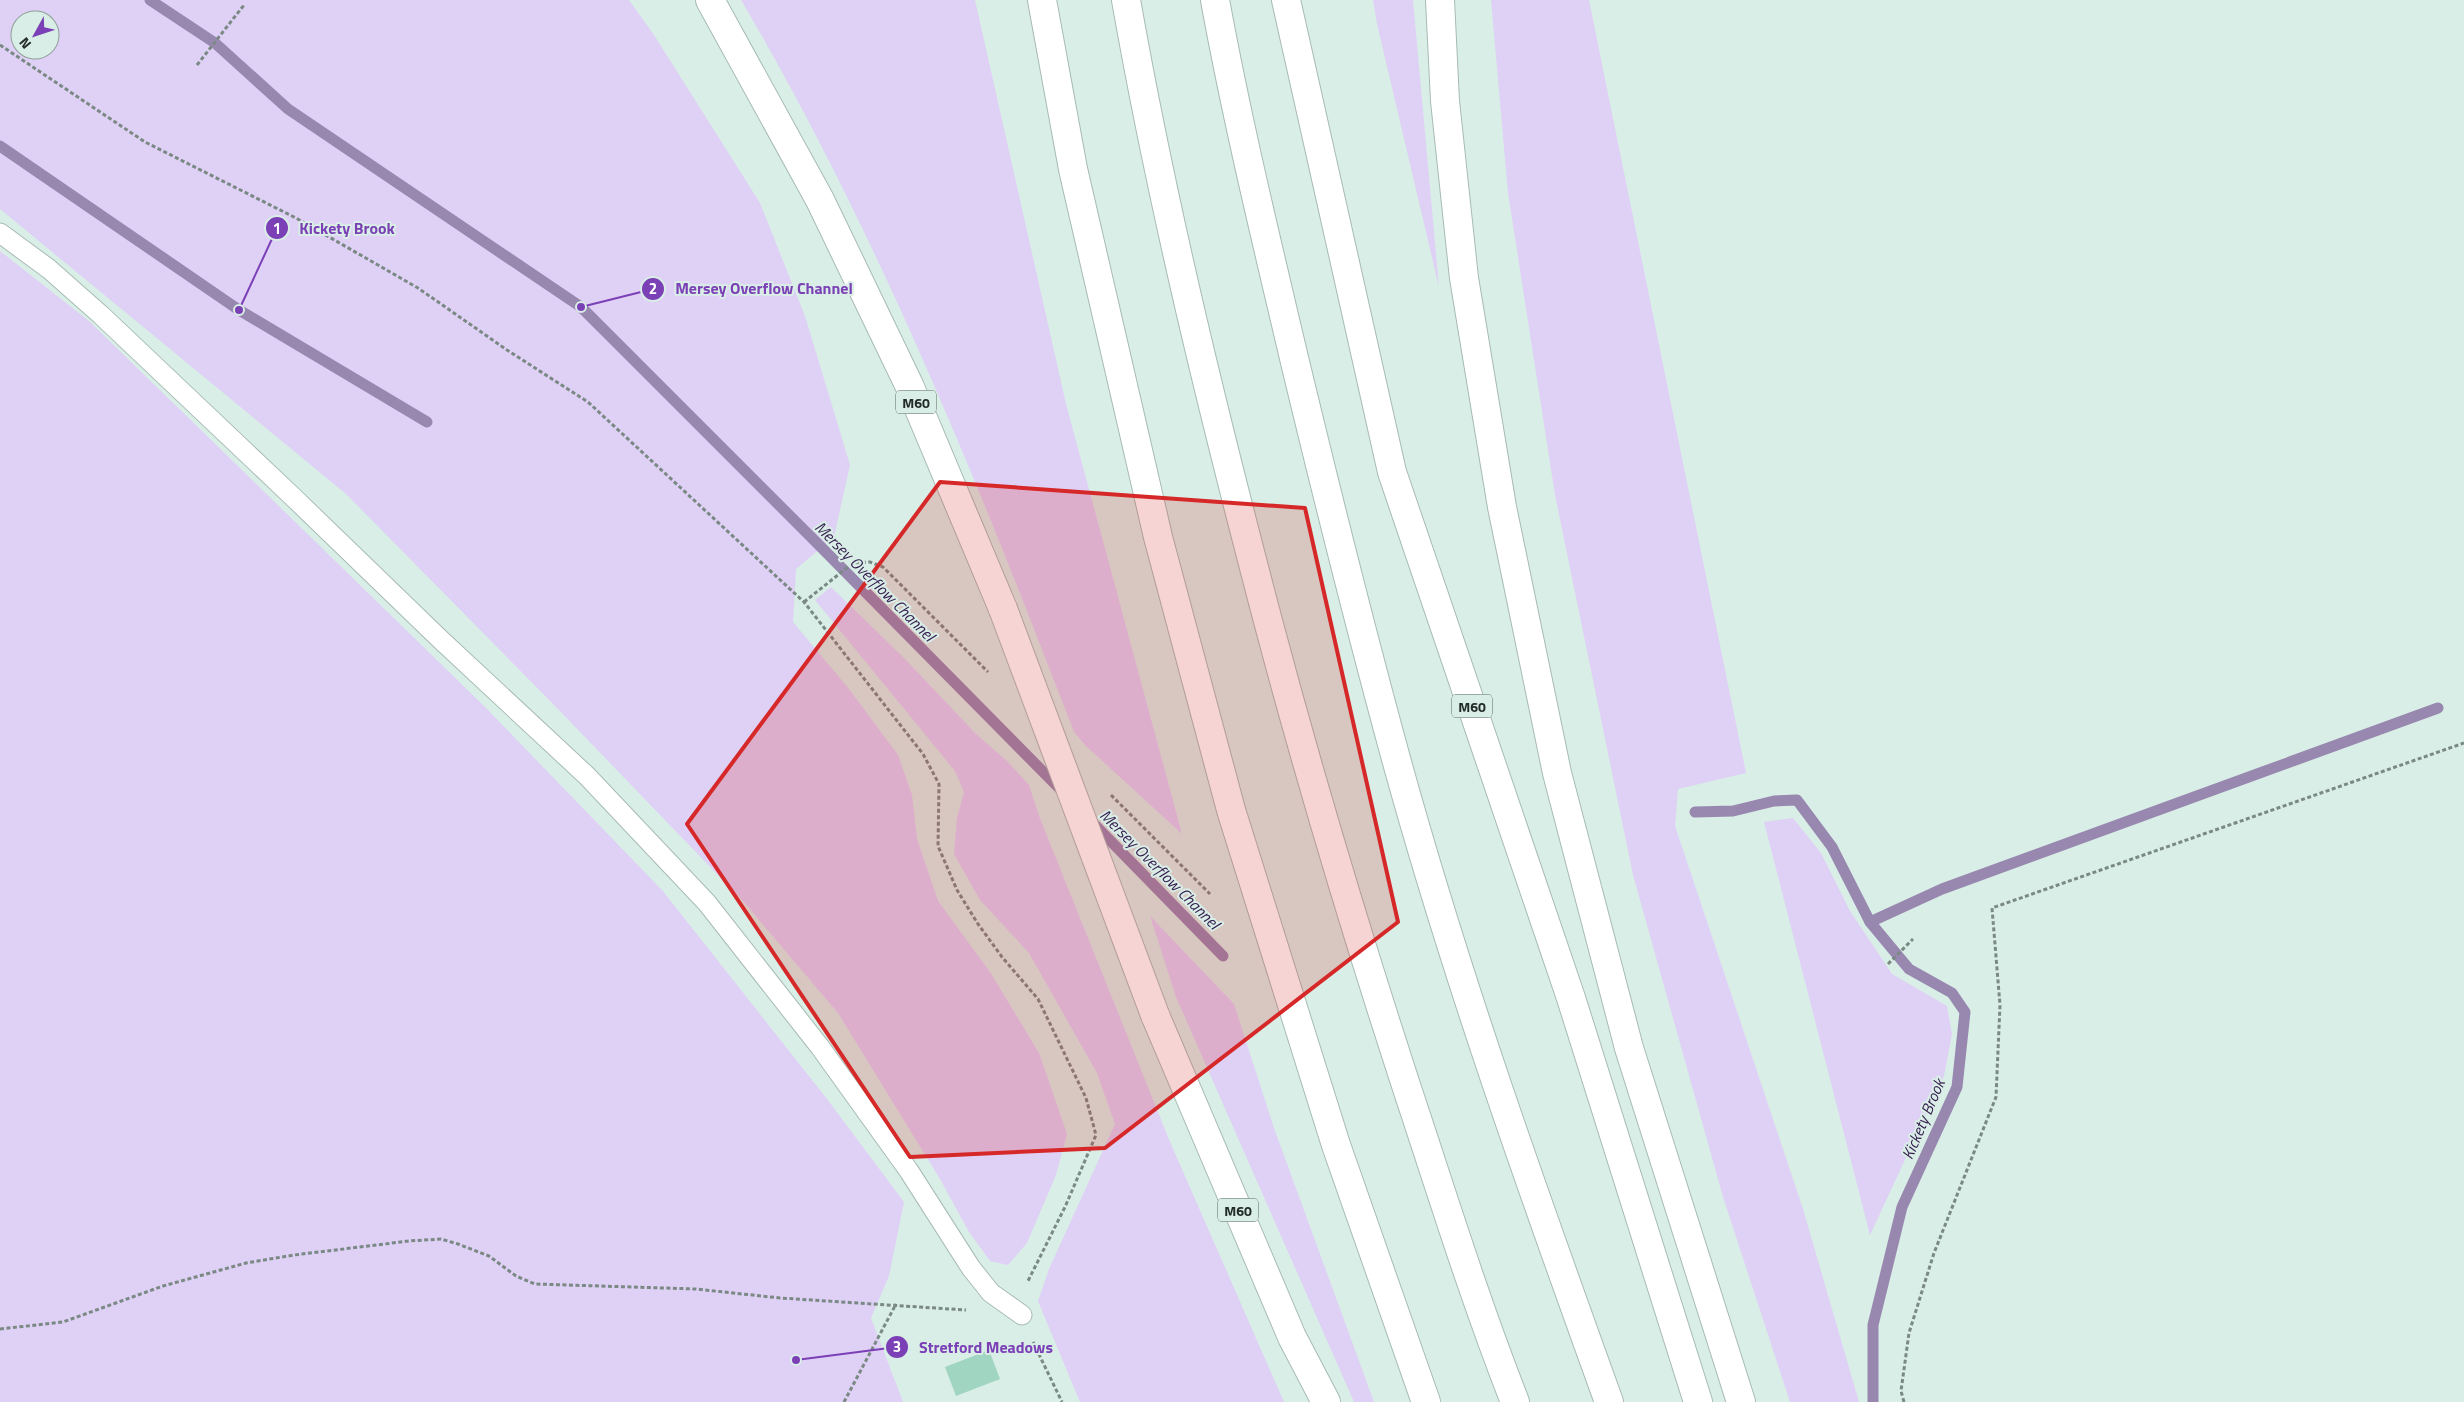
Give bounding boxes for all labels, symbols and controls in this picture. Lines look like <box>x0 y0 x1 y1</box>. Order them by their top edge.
north arrow <box>10 10 60 60</box>
text: N <box>13 33 36 54</box>
callout: Kickety Brook <box>265 213 405 244</box>
text: Kickety Brook <box>299 216 395 240</box>
text: 1 <box>273 217 281 240</box>
callout: Mersey Overflow Channel <box>641 273 863 304</box>
text: Mersey Overflow Channel <box>675 276 853 300</box>
text: 2 <box>649 277 657 300</box>
road number: M60 <box>896 391 936 414</box>
water label: Mersey Overflow Channel <box>809 515 942 648</box>
road number: M60 <box>1452 694 1492 718</box>
water label: Mersey Overflow Channel <box>1094 803 1227 936</box>
water label: Kickety Brook <box>1895 1073 1951 1163</box>
road number: M60 <box>1218 1198 1258 1222</box>
callout: Stretford Meadows <box>884 1332 1063 1363</box>
text: 3 <box>893 1335 901 1358</box>
text: Stretford Meadows <box>919 1335 1053 1359</box>

